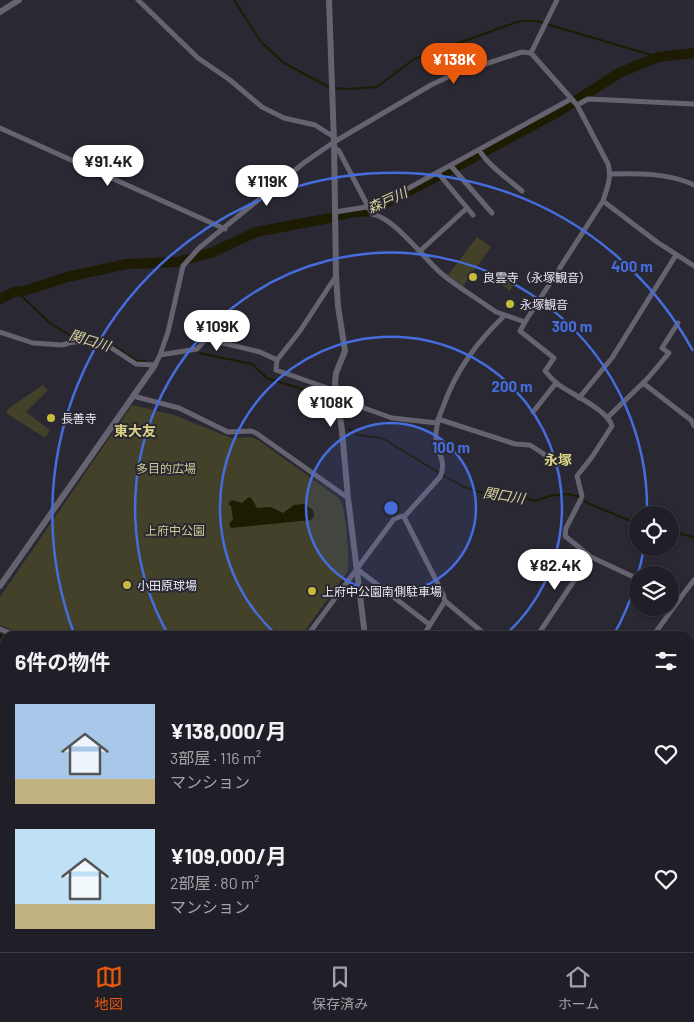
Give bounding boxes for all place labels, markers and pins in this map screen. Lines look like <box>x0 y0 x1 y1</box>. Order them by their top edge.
pin: ¥138K <box>419 42 489 85</box>
pin: ¥91.4K <box>67 144 149 187</box>
pin: ¥119K <box>232 164 302 207</box>
place label: 良雲寺（永塚観音） <box>483 270 591 284</box>
marker: 良雲寺（永塚観音） <box>467 271 479 283</box>
place label: 永塚観音 <box>520 297 568 311</box>
marker: 永塚観音 <box>504 298 516 310</box>
pin: ¥109K <box>182 310 252 352</box>
pin: ¥108K <box>296 386 366 428</box>
place label: 長善寺 <box>61 411 97 425</box>
marker: 長善寺 <box>45 412 57 424</box>
centre of rings <box>382 499 400 517</box>
pin: ¥82.4K <box>514 548 596 591</box>
place label: 小田原球場 <box>137 578 197 592</box>
marker: 小田原球場 <box>121 579 133 591</box>
place label: 上府中公園南側駐車場 <box>322 584 442 598</box>
marker: 上府中公園南側駐車場 <box>306 585 318 597</box>

